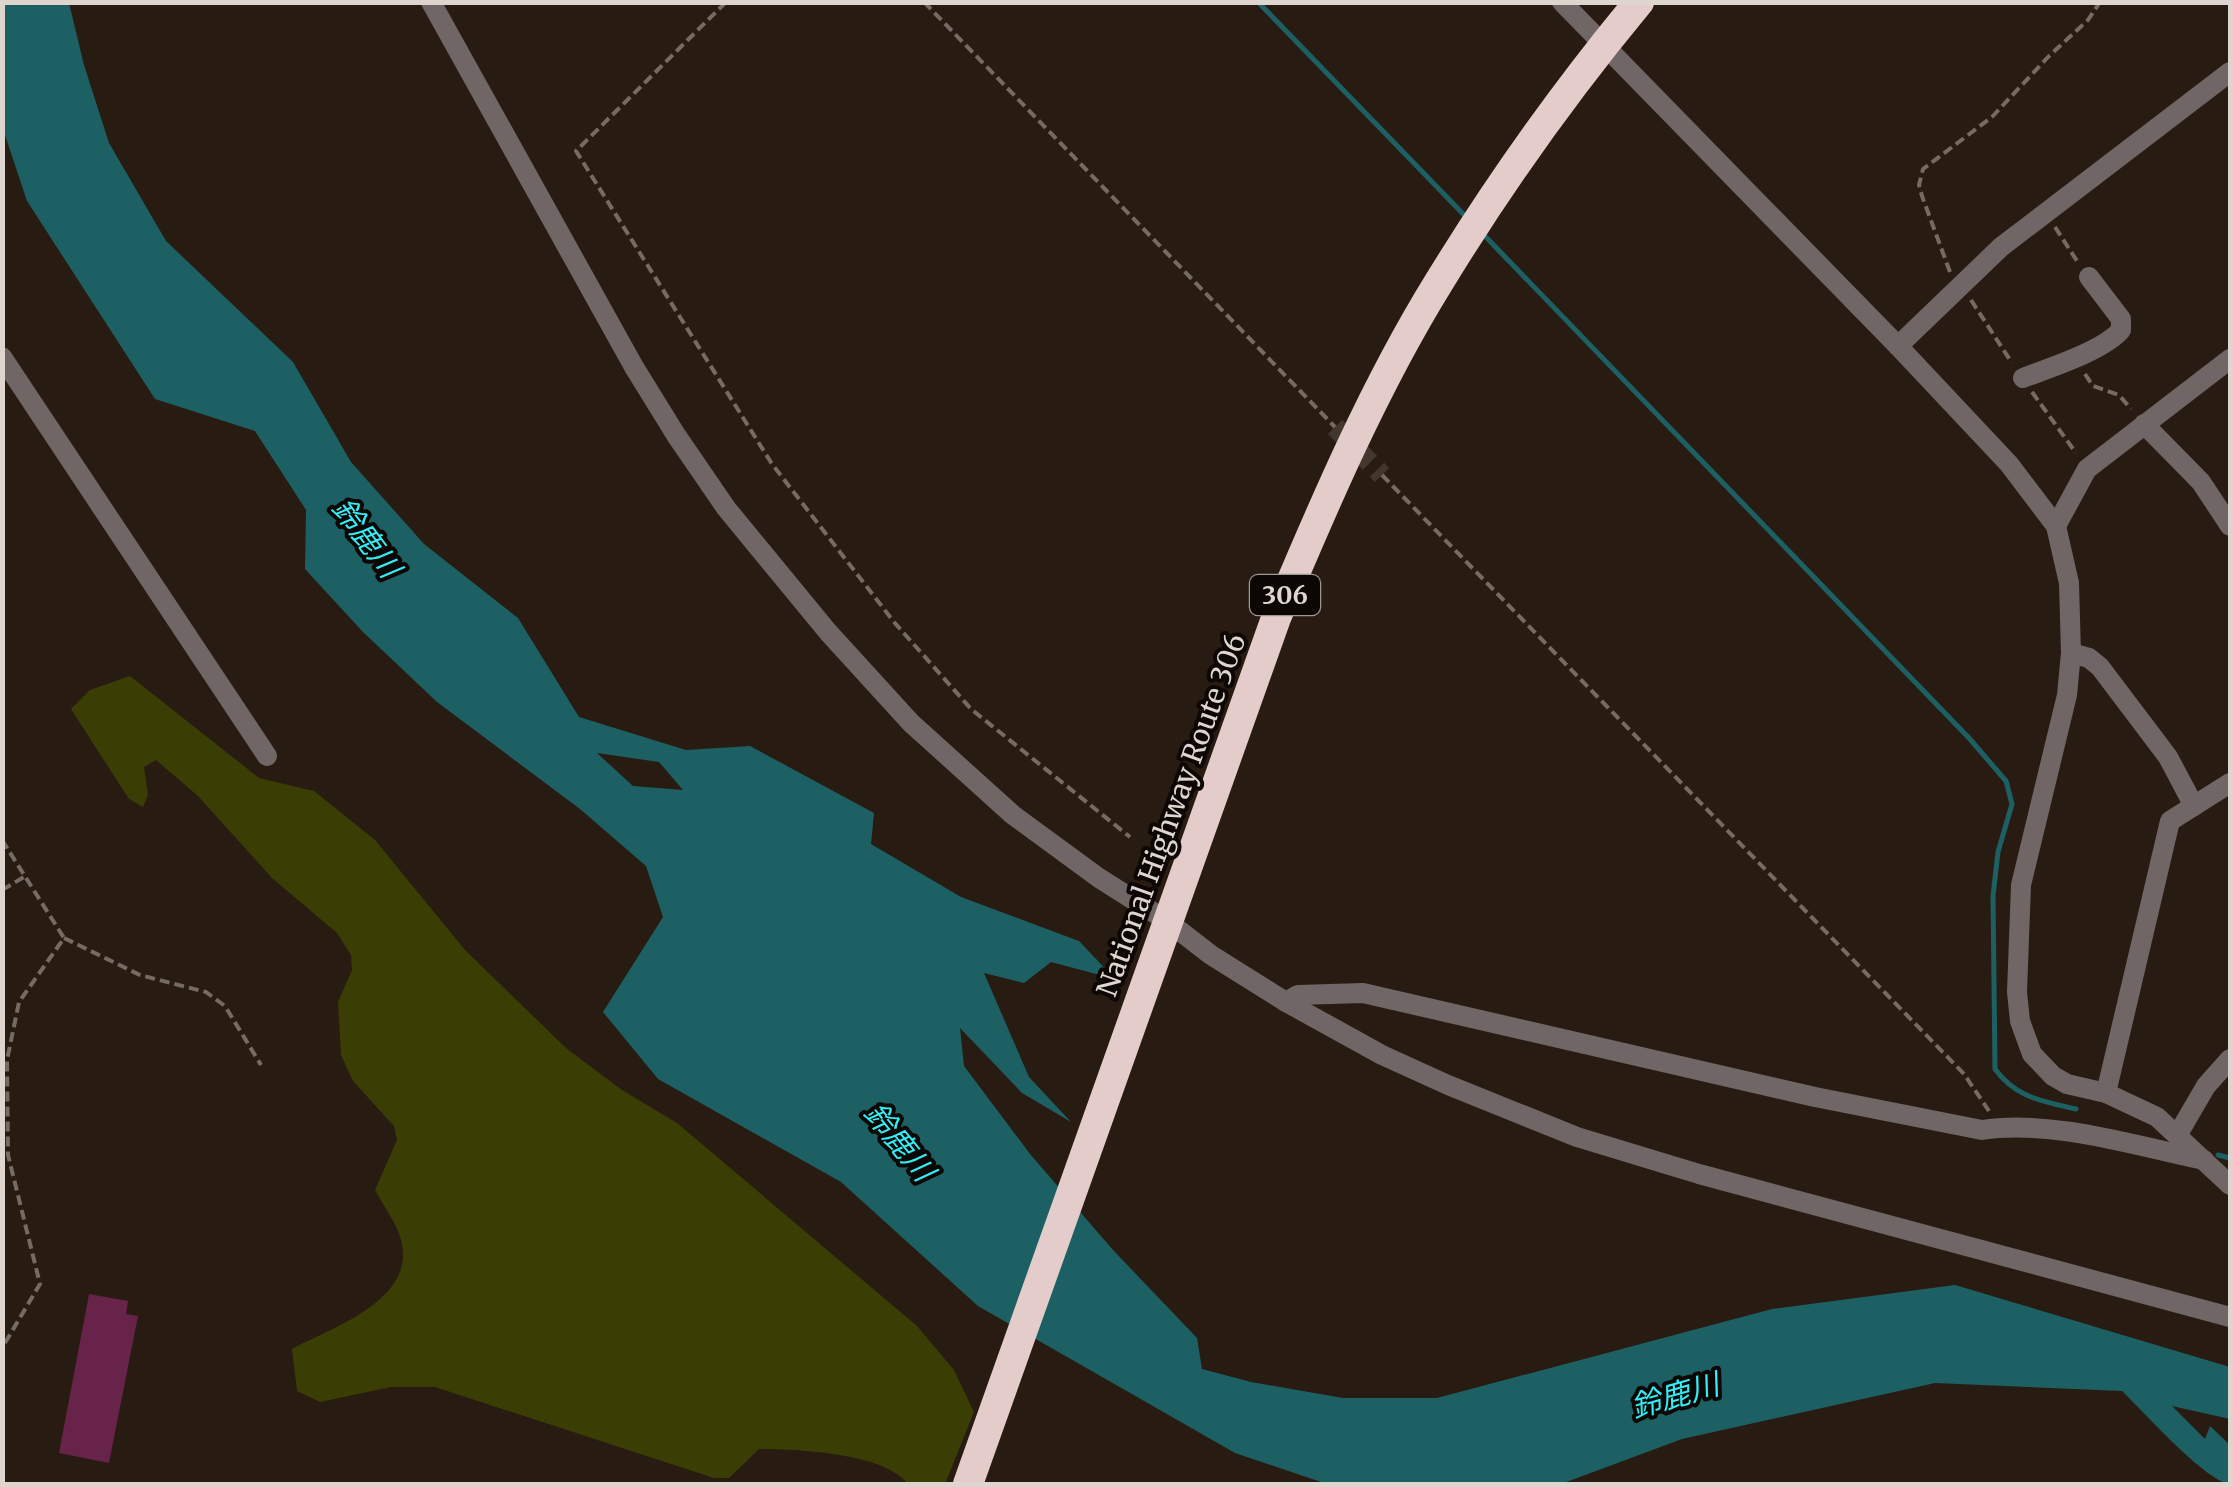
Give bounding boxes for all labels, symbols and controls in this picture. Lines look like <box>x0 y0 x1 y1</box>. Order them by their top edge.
water label: 鈴鹿川 <box>325 490 411 587</box>
road number: 306 <box>1250 575 1320 615</box>
street label: National Highway Route 306 <box>1089 629 1253 1001</box>
water label: 鈴鹿川 <box>857 1094 945 1191</box>
water label: 鈴鹿川 <box>1626 1364 1726 1426</box>

